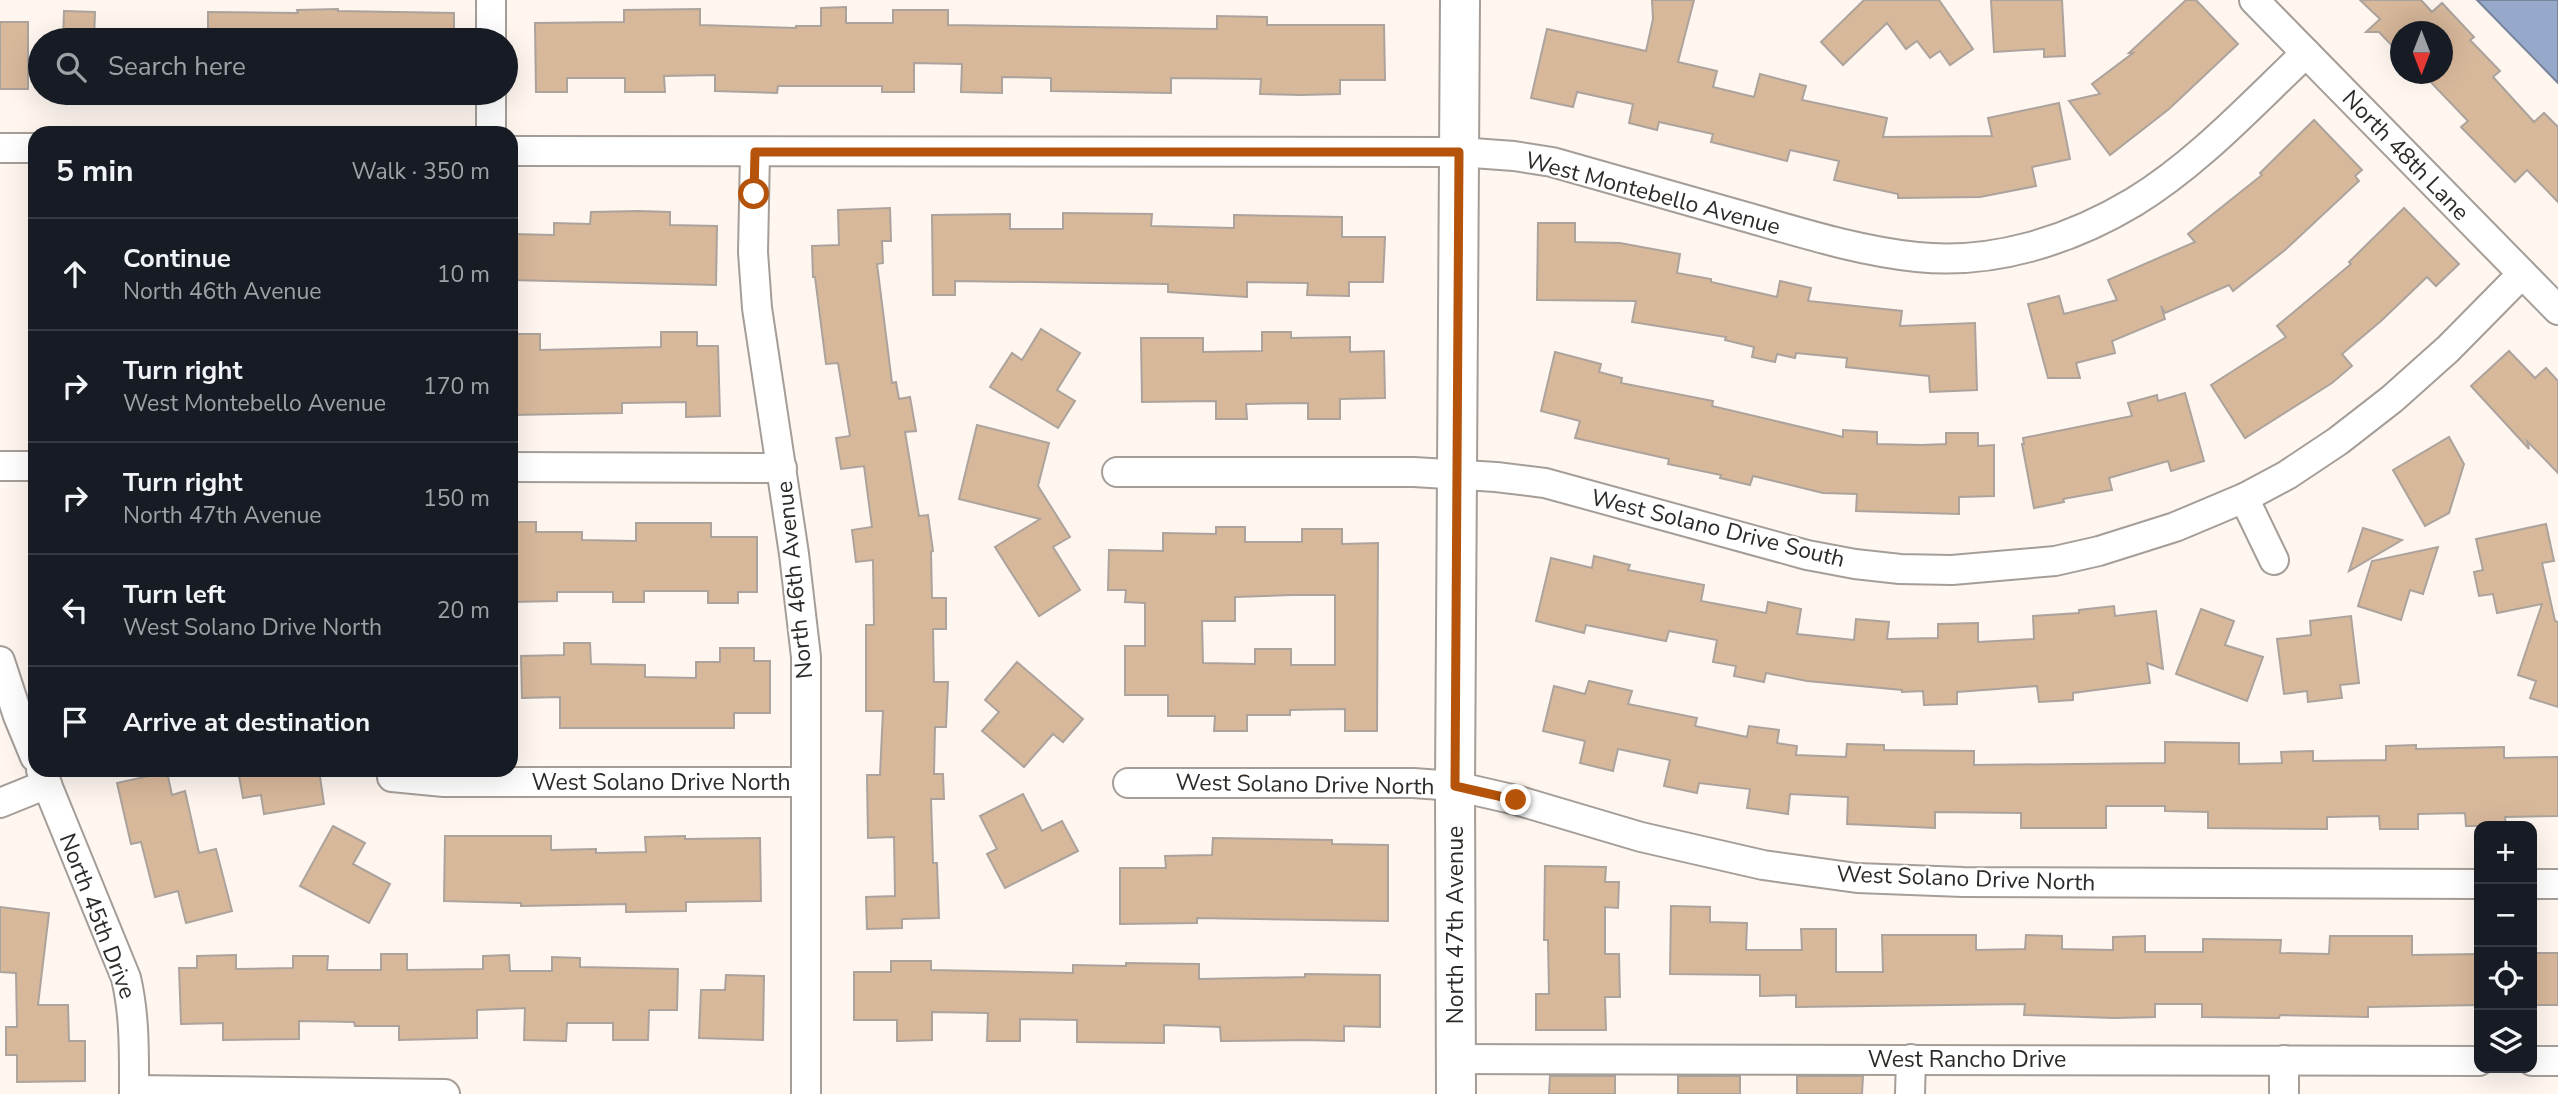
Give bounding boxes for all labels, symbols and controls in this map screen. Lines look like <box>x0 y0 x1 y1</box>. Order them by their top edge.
north arrow <box>2390 21 2453 84</box>
search box <box>28 28 518 105</box>
icon: search <box>52 48 90 86</box>
text: Search here <box>108 49 246 84</box>
street label: North 48th Lane <box>2335 83 2476 227</box>
street label: West Montebello Avenue <box>1522 144 1784 242</box>
text: 5 min <box>56 151 134 192</box>
text: Walk · 350 m <box>351 156 490 187</box>
route start <box>738 178 769 209</box>
text: Continue <box>123 241 231 276</box>
icon: ahead <box>56 255 94 293</box>
text: 10 m <box>437 259 490 290</box>
text: North 46th Avenue <box>123 276 322 307</box>
text: Turn right <box>123 353 242 388</box>
icon: right <box>56 367 94 405</box>
text: 170 m <box>423 371 490 402</box>
text: West Montebello Avenue <box>123 388 386 419</box>
text: Turn right <box>123 465 242 500</box>
icon: right <box>56 479 94 517</box>
street label: North 46th Avenue <box>769 480 820 680</box>
street label: West Solano Drive South <box>1588 482 1848 575</box>
text: 150 m <box>423 483 490 514</box>
text: North 47th Avenue <box>123 500 322 531</box>
text: Turn left <box>123 577 226 612</box>
icon: left <box>56 591 94 629</box>
text: 20 m <box>437 595 490 626</box>
text: West Solano Drive North <box>123 612 382 643</box>
icon: arrive <box>56 703 94 741</box>
text: Arrive at destination <box>123 705 370 740</box>
street label: West Solano Drive North <box>531 767 791 798</box>
street label: West Solano Drive North <box>1175 767 1435 802</box>
route end <box>1500 784 1531 815</box>
map controls <box>2474 821 2537 1073</box>
button: + <box>2474 821 2537 884</box>
street label: North 47th Avenue <box>1440 826 1471 1024</box>
street label: North 45th Drive <box>52 829 143 1003</box>
street label: West Solano Drive North <box>1836 858 2096 899</box>
button: − <box>2474 884 2537 947</box>
button: locate <box>2474 947 2537 1010</box>
button: layers <box>2474 1010 2537 1073</box>
street label: West Rancho Drive <box>1868 1044 2066 1075</box>

